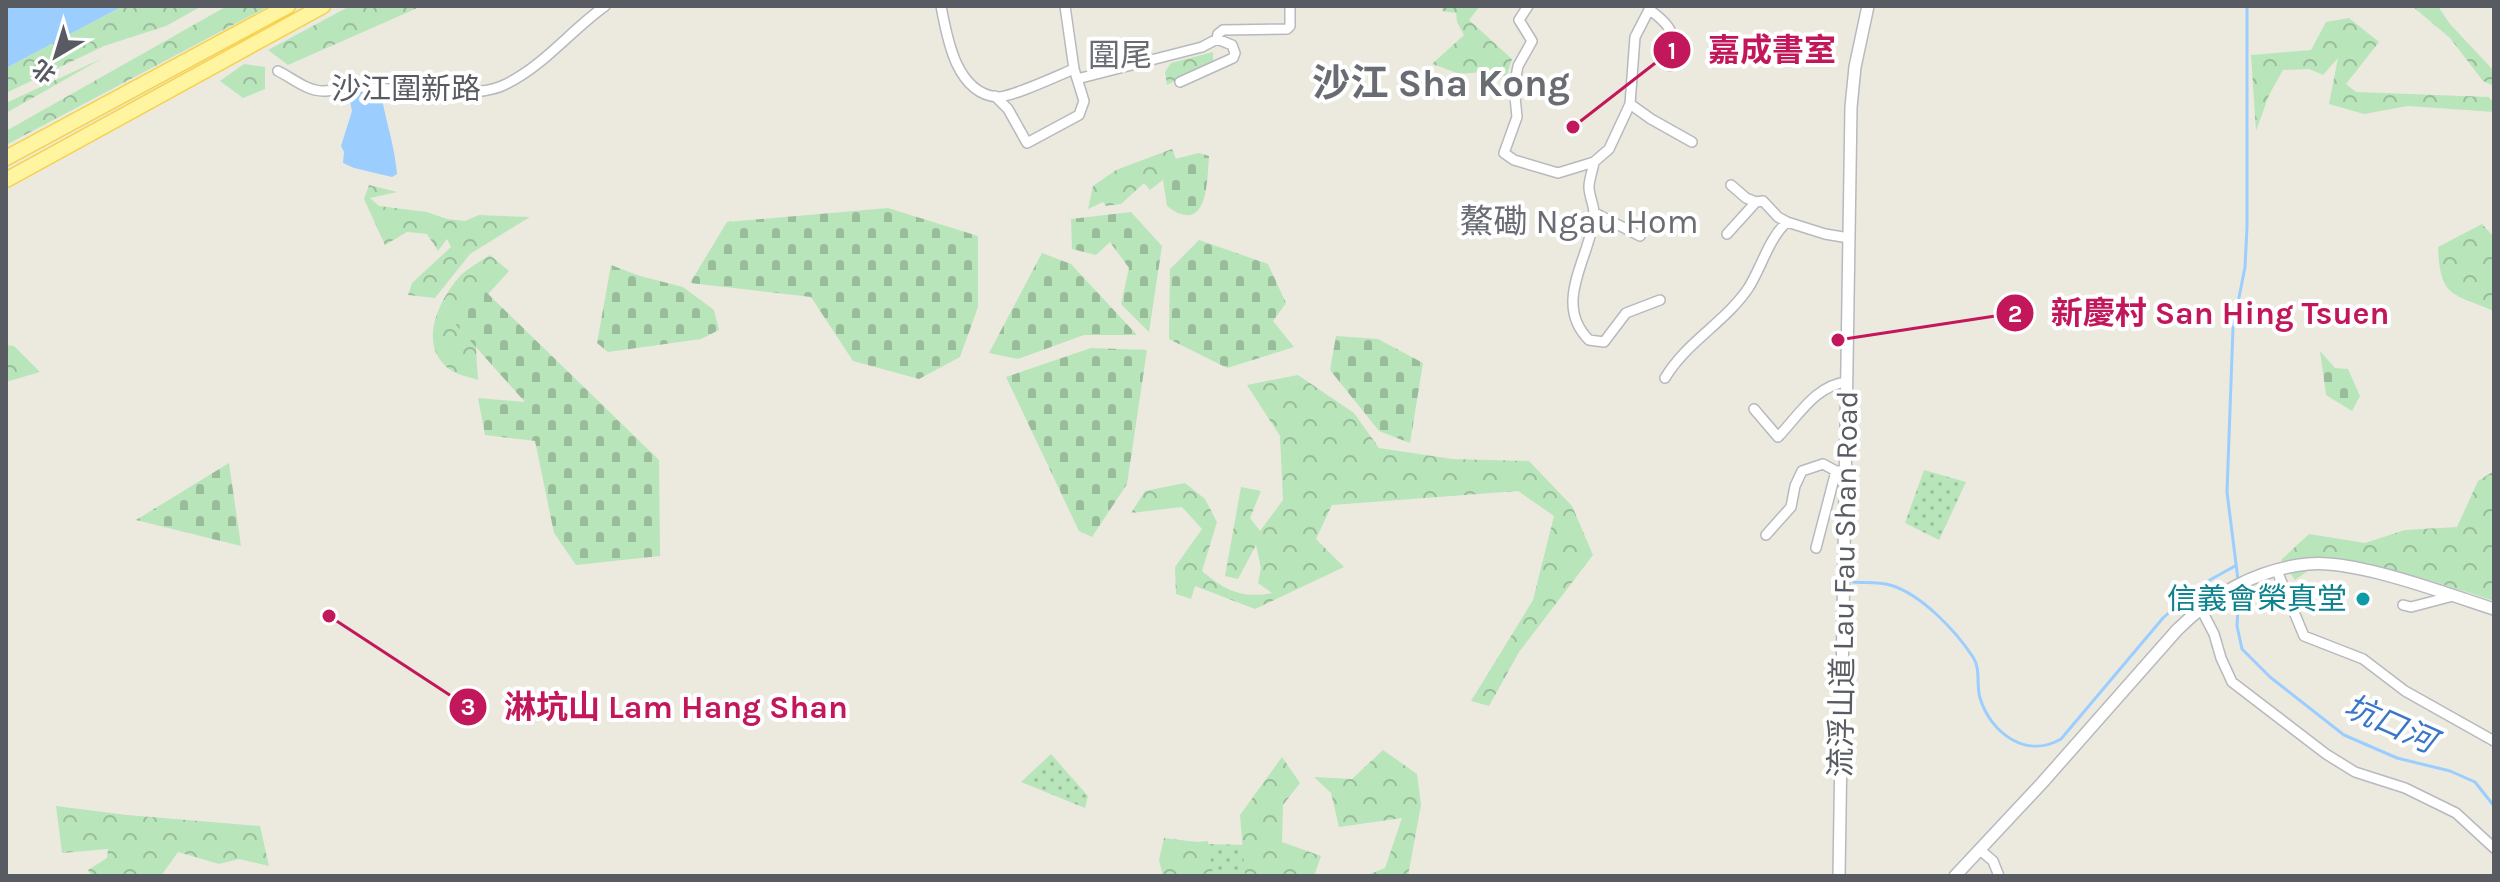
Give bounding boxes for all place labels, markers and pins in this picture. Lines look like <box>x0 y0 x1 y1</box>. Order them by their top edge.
callout: 嘉成書室 <box>1652 22 1852 78</box>
callout: 新慶村 San Hing Tsuen <box>1995 285 2405 341</box>
place label: 信義會榮真堂 <box>2167 581 2347 617</box>
marker: 信義會榮真堂 <box>2354 590 2372 608</box>
callout: 淋坑山 Lam Hang Shan <box>448 679 864 735</box>

